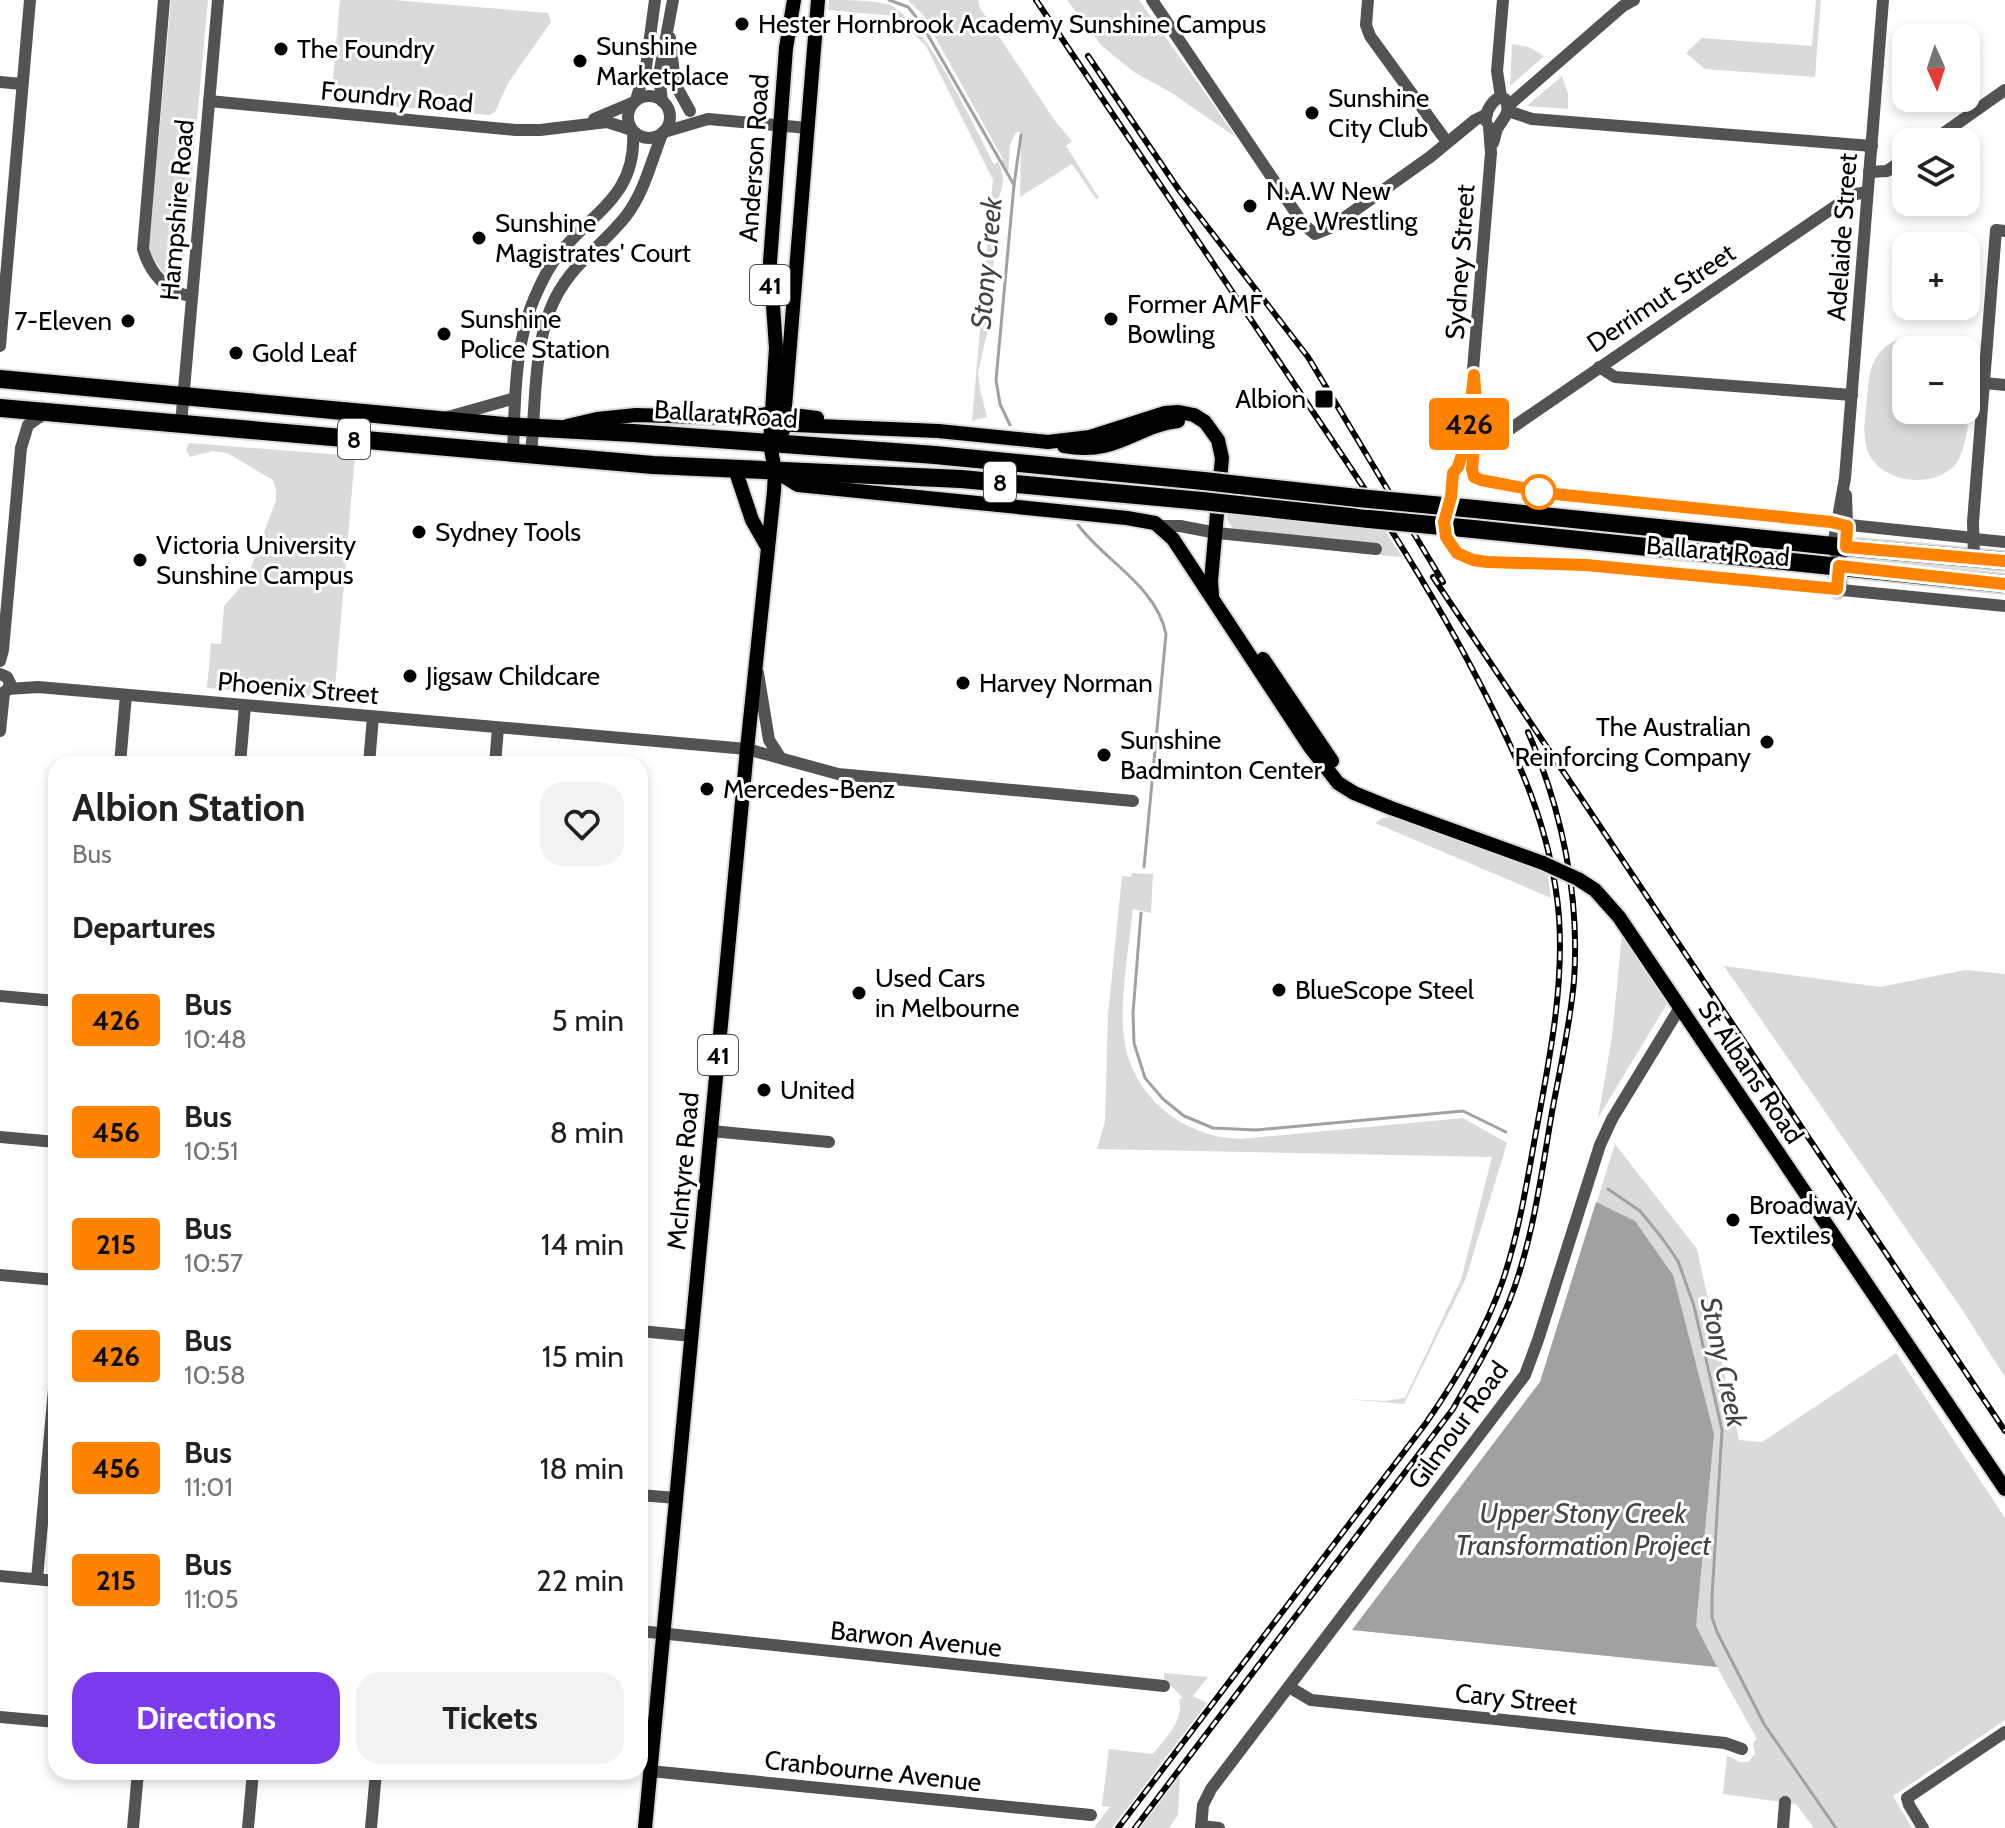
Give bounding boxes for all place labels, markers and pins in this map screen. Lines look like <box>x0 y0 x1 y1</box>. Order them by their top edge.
place label: Hester Hornbrook Academy Sunshine Campus <box>758 8 1266 40</box>
marker: Hester Hornbrook Academy Sunshine Campus <box>733 15 751 33</box>
place label: Sunshine Marketplace <box>596 30 729 92</box>
place label: The Foundry <box>297 33 435 65</box>
marker: The Foundry <box>272 40 290 58</box>
marker: Sunshine Marketplace <box>571 52 589 70</box>
place label: Sunshine City Club <box>1328 82 1429 144</box>
marker: Sunshine City Club <box>1303 104 1321 122</box>
place label: N.A.W New Age Wrestling <box>1266 175 1419 237</box>
marker: N.A.W New Age Wrestling <box>1241 197 1259 215</box>
place label: Sunshine Magistrates' Court <box>495 207 691 269</box>
marker: Sunshine Magistrates' Court <box>470 229 488 247</box>
place label: Former AMF Bowling <box>1127 288 1263 350</box>
place label: Sunshine Police Station <box>460 303 610 365</box>
place label: 7-Eleven <box>14 305 112 337</box>
marker: Former AMF Bowling <box>1102 310 1120 328</box>
marker: 7-Eleven <box>119 312 137 330</box>
marker: Sunshine Police Station <box>435 325 453 343</box>
place label: Gold Leaf <box>252 337 357 369</box>
marker: Gold Leaf <box>227 344 245 362</box>
place label: Albion <box>1235 383 1306 415</box>
marker: Albion <box>1313 388 1335 410</box>
unlabelled marker <box>1522 475 1556 509</box>
place label: Sydney Tools <box>435 516 581 548</box>
marker: Sydney Tools <box>410 523 428 541</box>
place label: Victoria University Sunshine Campus <box>156 529 356 591</box>
marker: Victoria University Sunshine Campus <box>131 551 149 569</box>
place label: Jigsaw Childcare <box>425 660 600 692</box>
marker: Jigsaw Childcare <box>401 667 419 685</box>
place label: Harvey Norman <box>979 667 1153 699</box>
marker: Harvey Norman <box>954 674 972 692</box>
place label: The Australian Reinforcing Company <box>1514 711 1751 773</box>
place label: Sunshine Badminton Center <box>1120 724 1323 786</box>
marker: The Australian Reinforcing Company <box>1758 733 1776 751</box>
marker: Sunshine Badminton Center <box>1095 746 1113 764</box>
place label: Mercedes-Benz <box>723 773 895 805</box>
marker: Mercedes-Benz <box>698 780 716 798</box>
place label: Used Cars in Melbourne <box>875 962 1020 1024</box>
place label: BlueScope Steel <box>1295 974 1474 1006</box>
marker: BlueScope Steel <box>1270 981 1288 999</box>
marker: Used Cars in Melbourne <box>850 984 868 1002</box>
place label: United <box>780 1074 855 1106</box>
marker: United <box>755 1081 773 1099</box>
place label: Broadway Textiles <box>1749 1189 1857 1251</box>
marker: Broadway Textiles <box>1724 1211 1742 1229</box>

